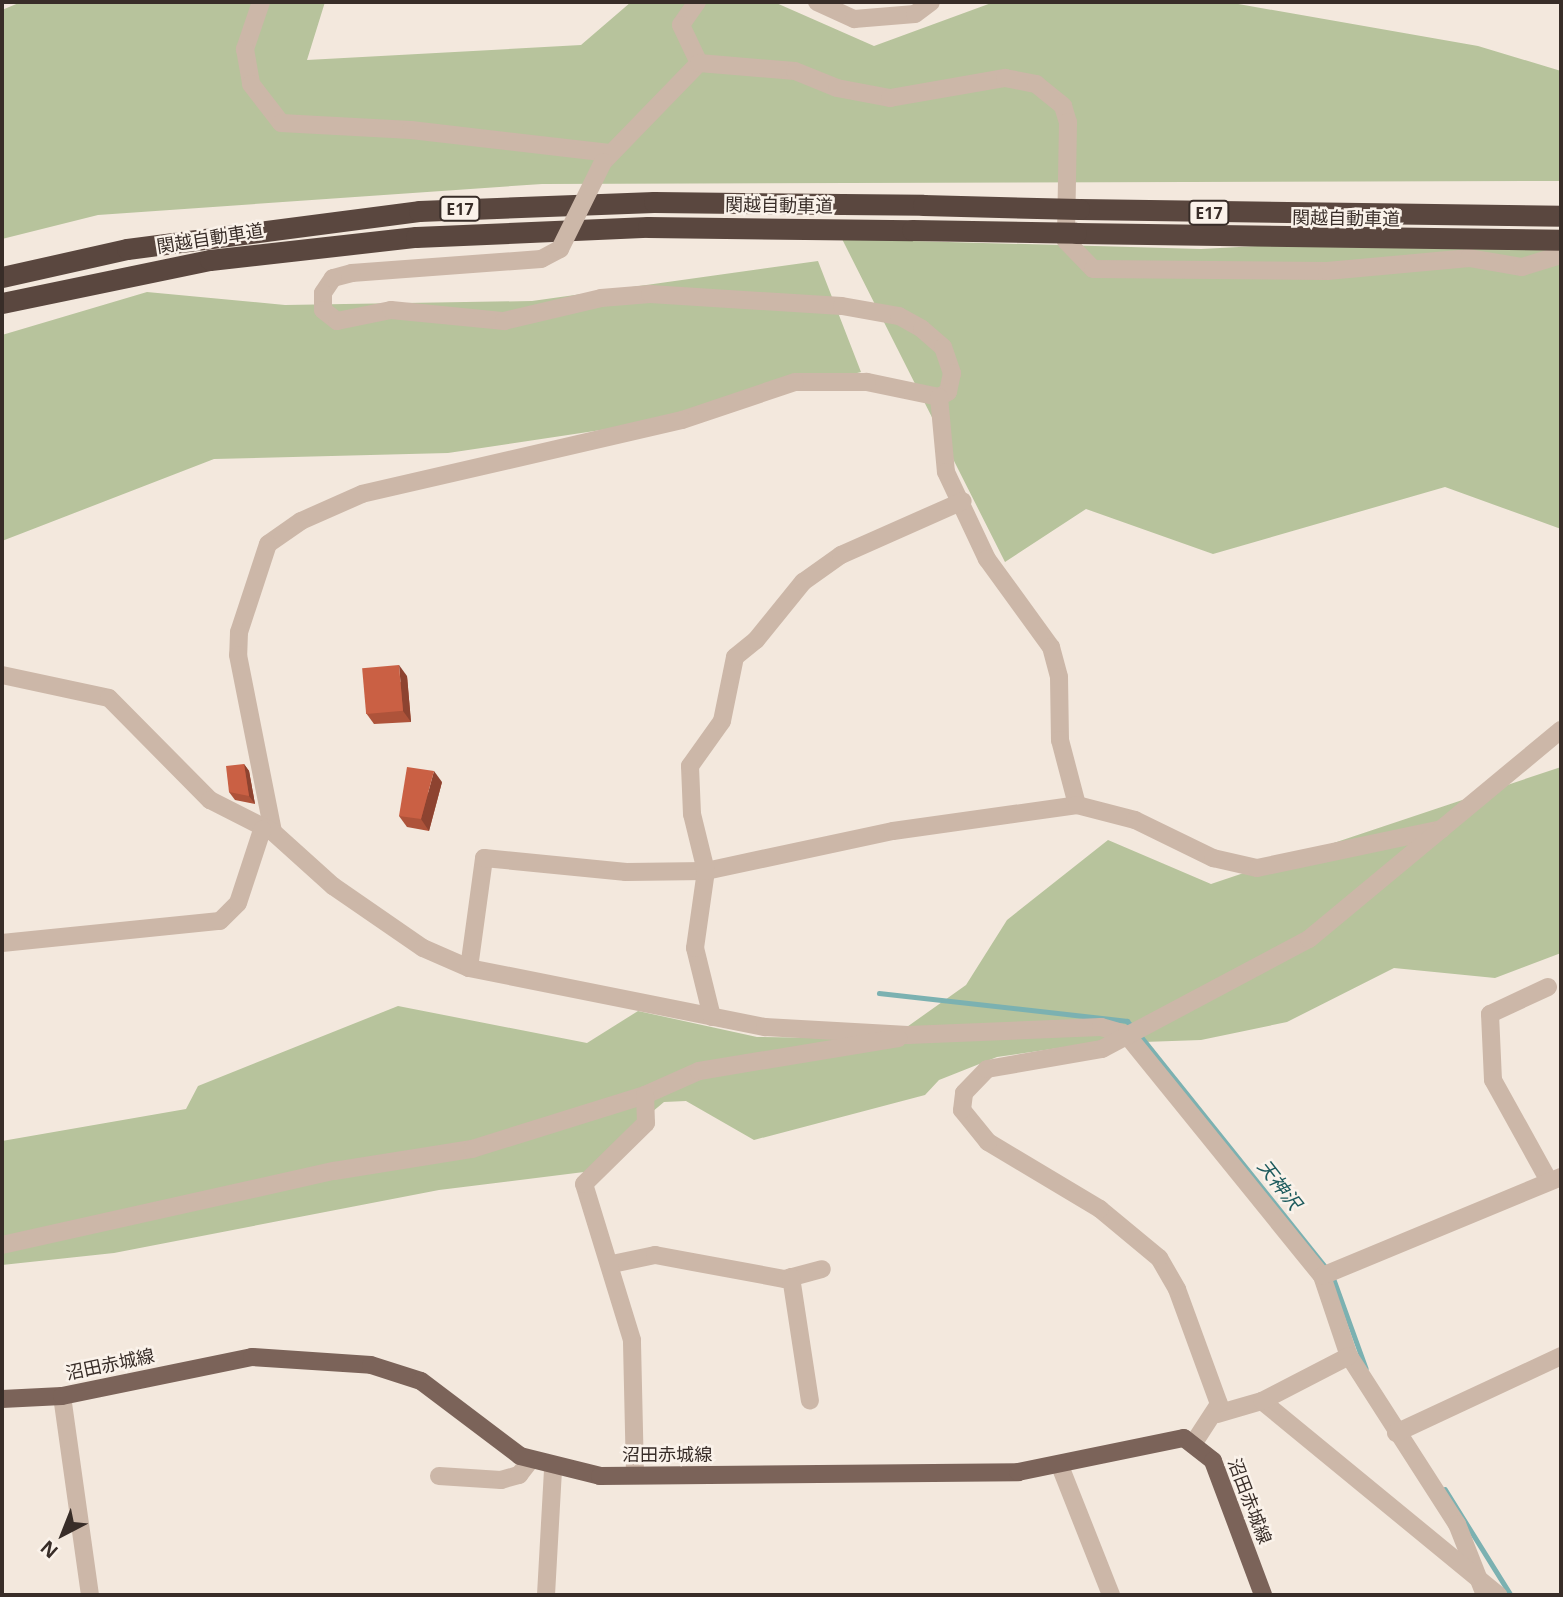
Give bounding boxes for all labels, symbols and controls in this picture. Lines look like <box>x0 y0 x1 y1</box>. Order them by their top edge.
street label: 関越自動車道 <box>725 193 833 217</box>
road number: E17 <box>439 196 481 222</box>
road number: E17 <box>1188 200 1230 226</box>
street label: 関越自動車道 <box>1292 206 1400 230</box>
street label: 関越自動車道 <box>155 219 265 257</box>
water label: 天神沢 <box>1252 1156 1306 1214</box>
street label: 沼田赤城線 <box>64 1344 156 1384</box>
street label: 沼田赤城線 <box>622 1443 712 1465</box>
street label: 沼田赤城線 <box>1224 1455 1276 1547</box>
north arrow <box>28 1499 98 1569</box>
text: N <box>35 1535 63 1564</box>

